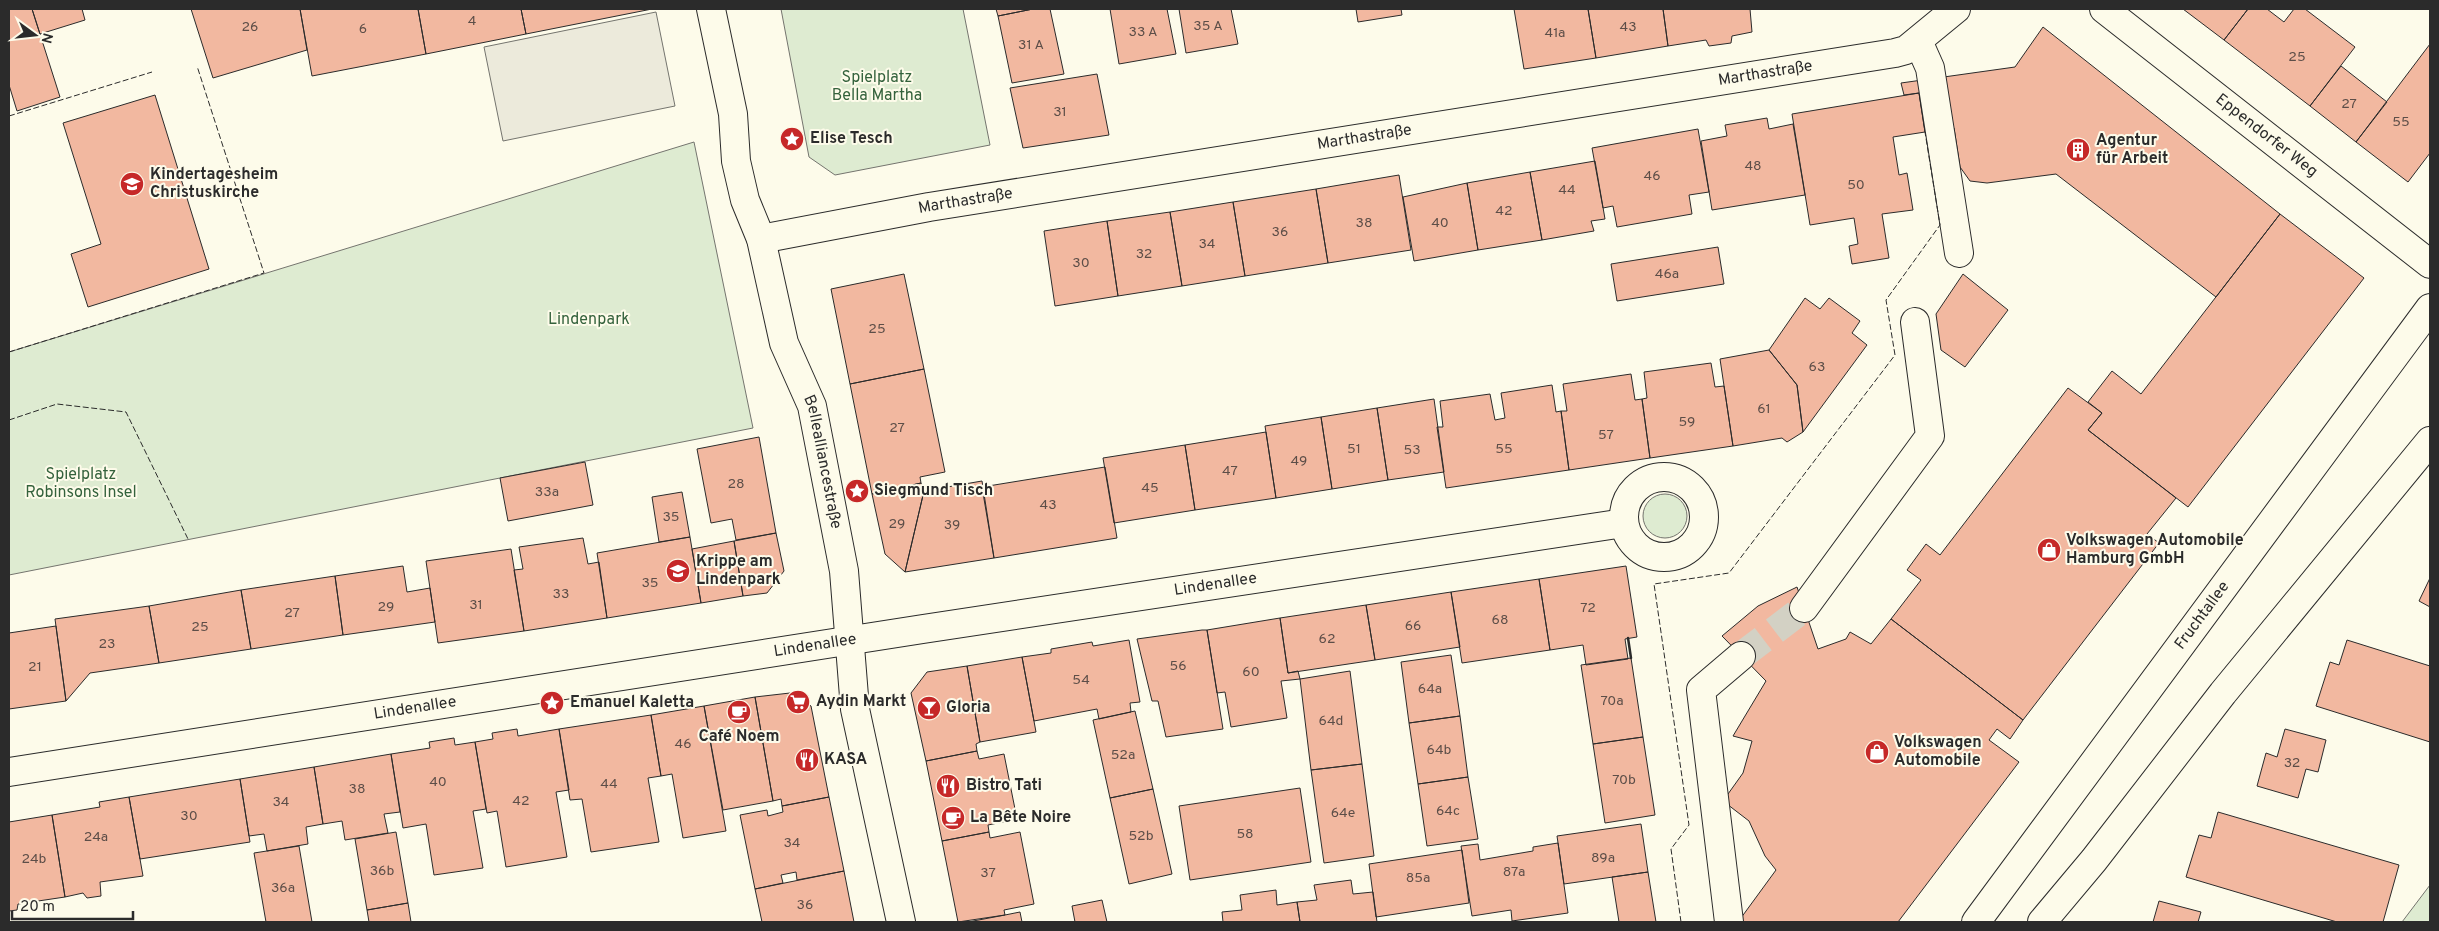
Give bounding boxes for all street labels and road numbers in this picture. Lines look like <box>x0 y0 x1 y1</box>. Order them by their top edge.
street label: Marthastraße <box>1717 56 1814 91</box>
street label: Eppendorfer Weg <box>2211 90 2321 182</box>
street label: Marthastraße <box>1316 120 1413 155</box>
street label: Marthastraße <box>917 184 1014 219</box>
street label: Bellealliancestraße <box>798 392 846 531</box>
street label: Lindenallee <box>1173 569 1258 601</box>
street label: Fruchtallee <box>2171 578 2234 654</box>
street label: Lindenallee <box>772 630 858 662</box>
street label: Lindenallee <box>372 692 458 725</box>

